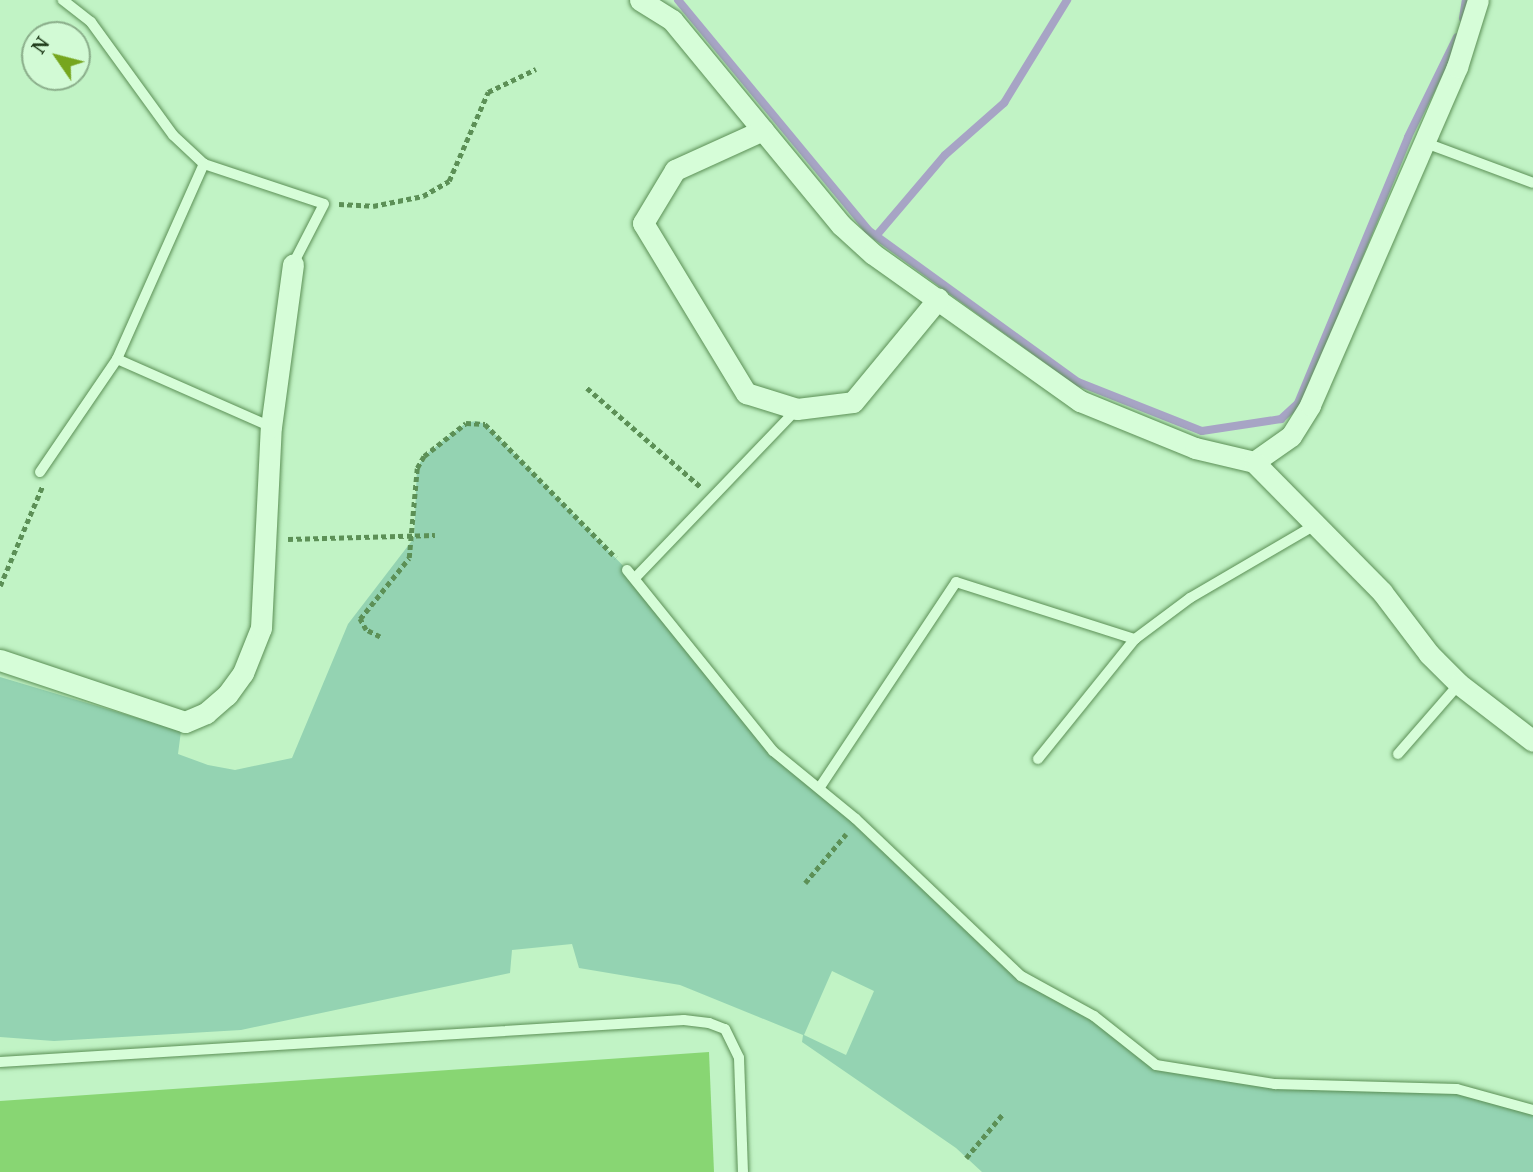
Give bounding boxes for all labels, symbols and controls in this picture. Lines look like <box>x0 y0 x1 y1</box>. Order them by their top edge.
north arrow <box>21 21 91 91</box>
text: N <box>25 32 55 59</box>

